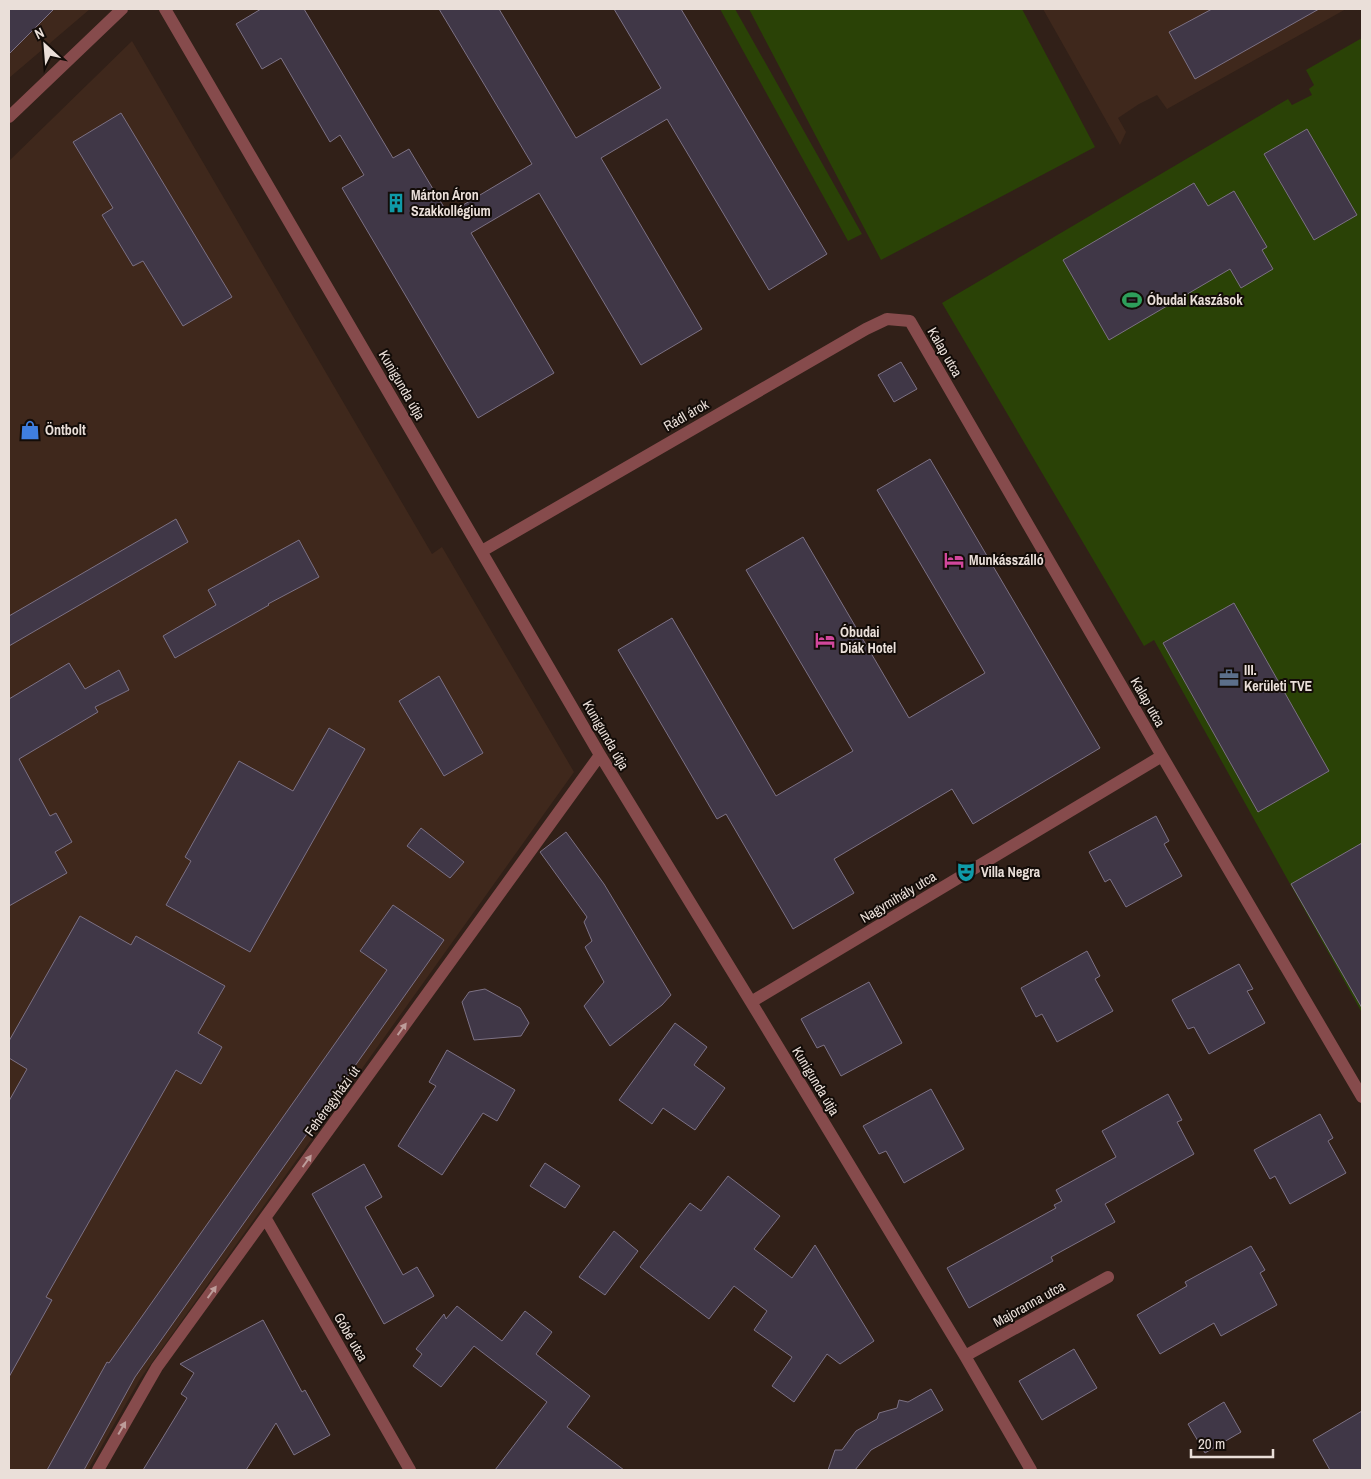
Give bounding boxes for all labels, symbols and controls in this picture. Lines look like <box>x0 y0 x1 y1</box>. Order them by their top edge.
north arrow <box>20 20 70 70</box>
text: N <box>32 23 47 43</box>
place label: Márton Áron Szakkollégium <box>411 186 491 220</box>
building icon: Márton Áron Szakkollégium <box>385 192 407 214</box>
sports icon: Óbudai Kaszások <box>1121 289 1143 311</box>
place label: Óbudai Kaszások <box>1147 291 1243 309</box>
street label: Kalap utca <box>924 324 967 381</box>
street label: Kunigunda útja <box>375 347 429 423</box>
street label: Rádl árok <box>660 395 712 435</box>
shop icon: Öntbolt <box>19 419 41 441</box>
place label: Öntbolt <box>45 421 86 439</box>
hotel icon: Munkásszálló <box>943 549 965 571</box>
place label: Munkásszálló <box>969 551 1044 569</box>
place label: Óbudai Diák Hotel <box>840 623 896 657</box>
hotel icon: Óbudai Diák Hotel <box>814 629 836 651</box>
place label: III. Kerületi TVE <box>1244 661 1313 695</box>
office icon: III. Kerületi TVE <box>1218 667 1240 689</box>
street label: Kalap utca <box>1127 674 1170 731</box>
street label: Kunigunda útja <box>579 697 633 773</box>
theatre icon: Villa Negra <box>955 861 977 883</box>
place label: Villa Negra <box>981 863 1041 881</box>
street label: Nagymihály utca <box>857 867 940 927</box>
one-way arrow <box>397 1022 407 1036</box>
street label: Kunigunda útja <box>788 1043 844 1119</box>
street label: Fehéregyházi út <box>301 1062 363 1140</box>
one-way arrow <box>302 1154 312 1168</box>
street label: Majoranna utca <box>990 1277 1068 1331</box>
one-way arrow <box>207 1285 217 1299</box>
street label: Góbé utca <box>330 1310 372 1365</box>
one-way arrow <box>118 1421 127 1434</box>
scale bar <box>1191 1426 1274 1458</box>
text: 20 m <box>1198 1433 1225 1454</box>

